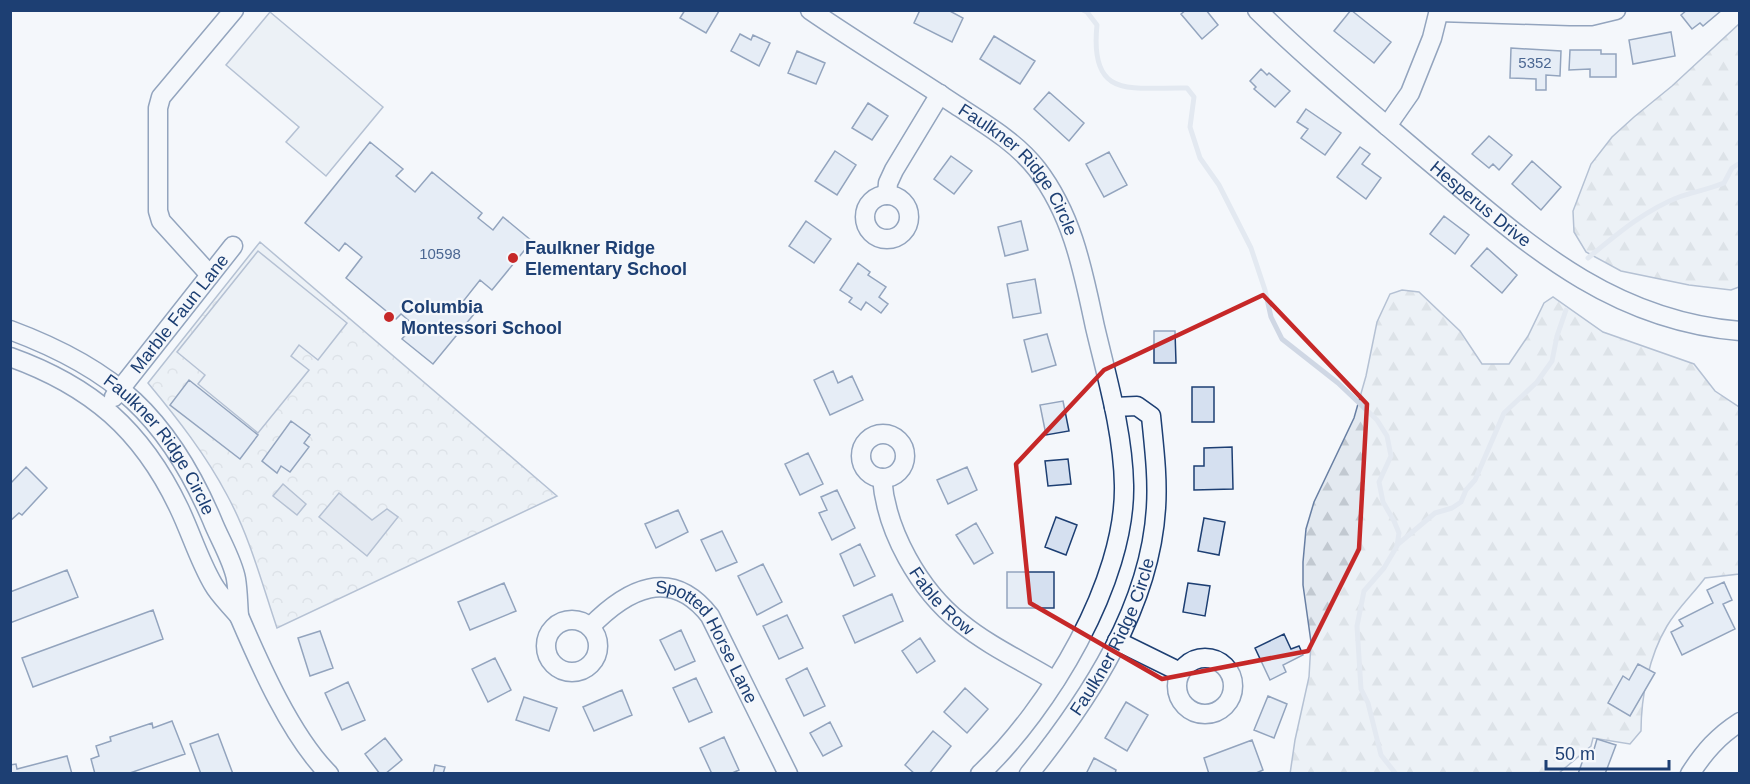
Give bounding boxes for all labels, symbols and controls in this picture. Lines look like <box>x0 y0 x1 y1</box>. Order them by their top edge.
house number: 5352 <box>1518 54 1552 71</box>
street label: Faulkner Ridge Circle <box>955 99 1081 238</box>
street label: Hesperus Drive <box>1426 157 1535 251</box>
place label: Faulkner Ridge Elementary School <box>525 238 687 279</box>
house number: 10598 <box>419 245 461 262</box>
street label: Marble Faun Lane <box>127 250 233 377</box>
marker: Faulkner Ridge Elementary School <box>506 251 520 265</box>
place label: Columbia Montessori School <box>401 297 562 338</box>
marker: Columbia Montessori School <box>382 310 396 324</box>
street label: Faulkner Ridge Circle <box>100 370 218 518</box>
street label: Faulkner Ridge Circle <box>1066 556 1158 719</box>
street label: Fable Row <box>905 563 979 640</box>
street label: Spotted Horse Lane <box>655 577 761 706</box>
scale bar <box>1546 733 1669 771</box>
text: 50 m <box>1555 744 1595 764</box>

